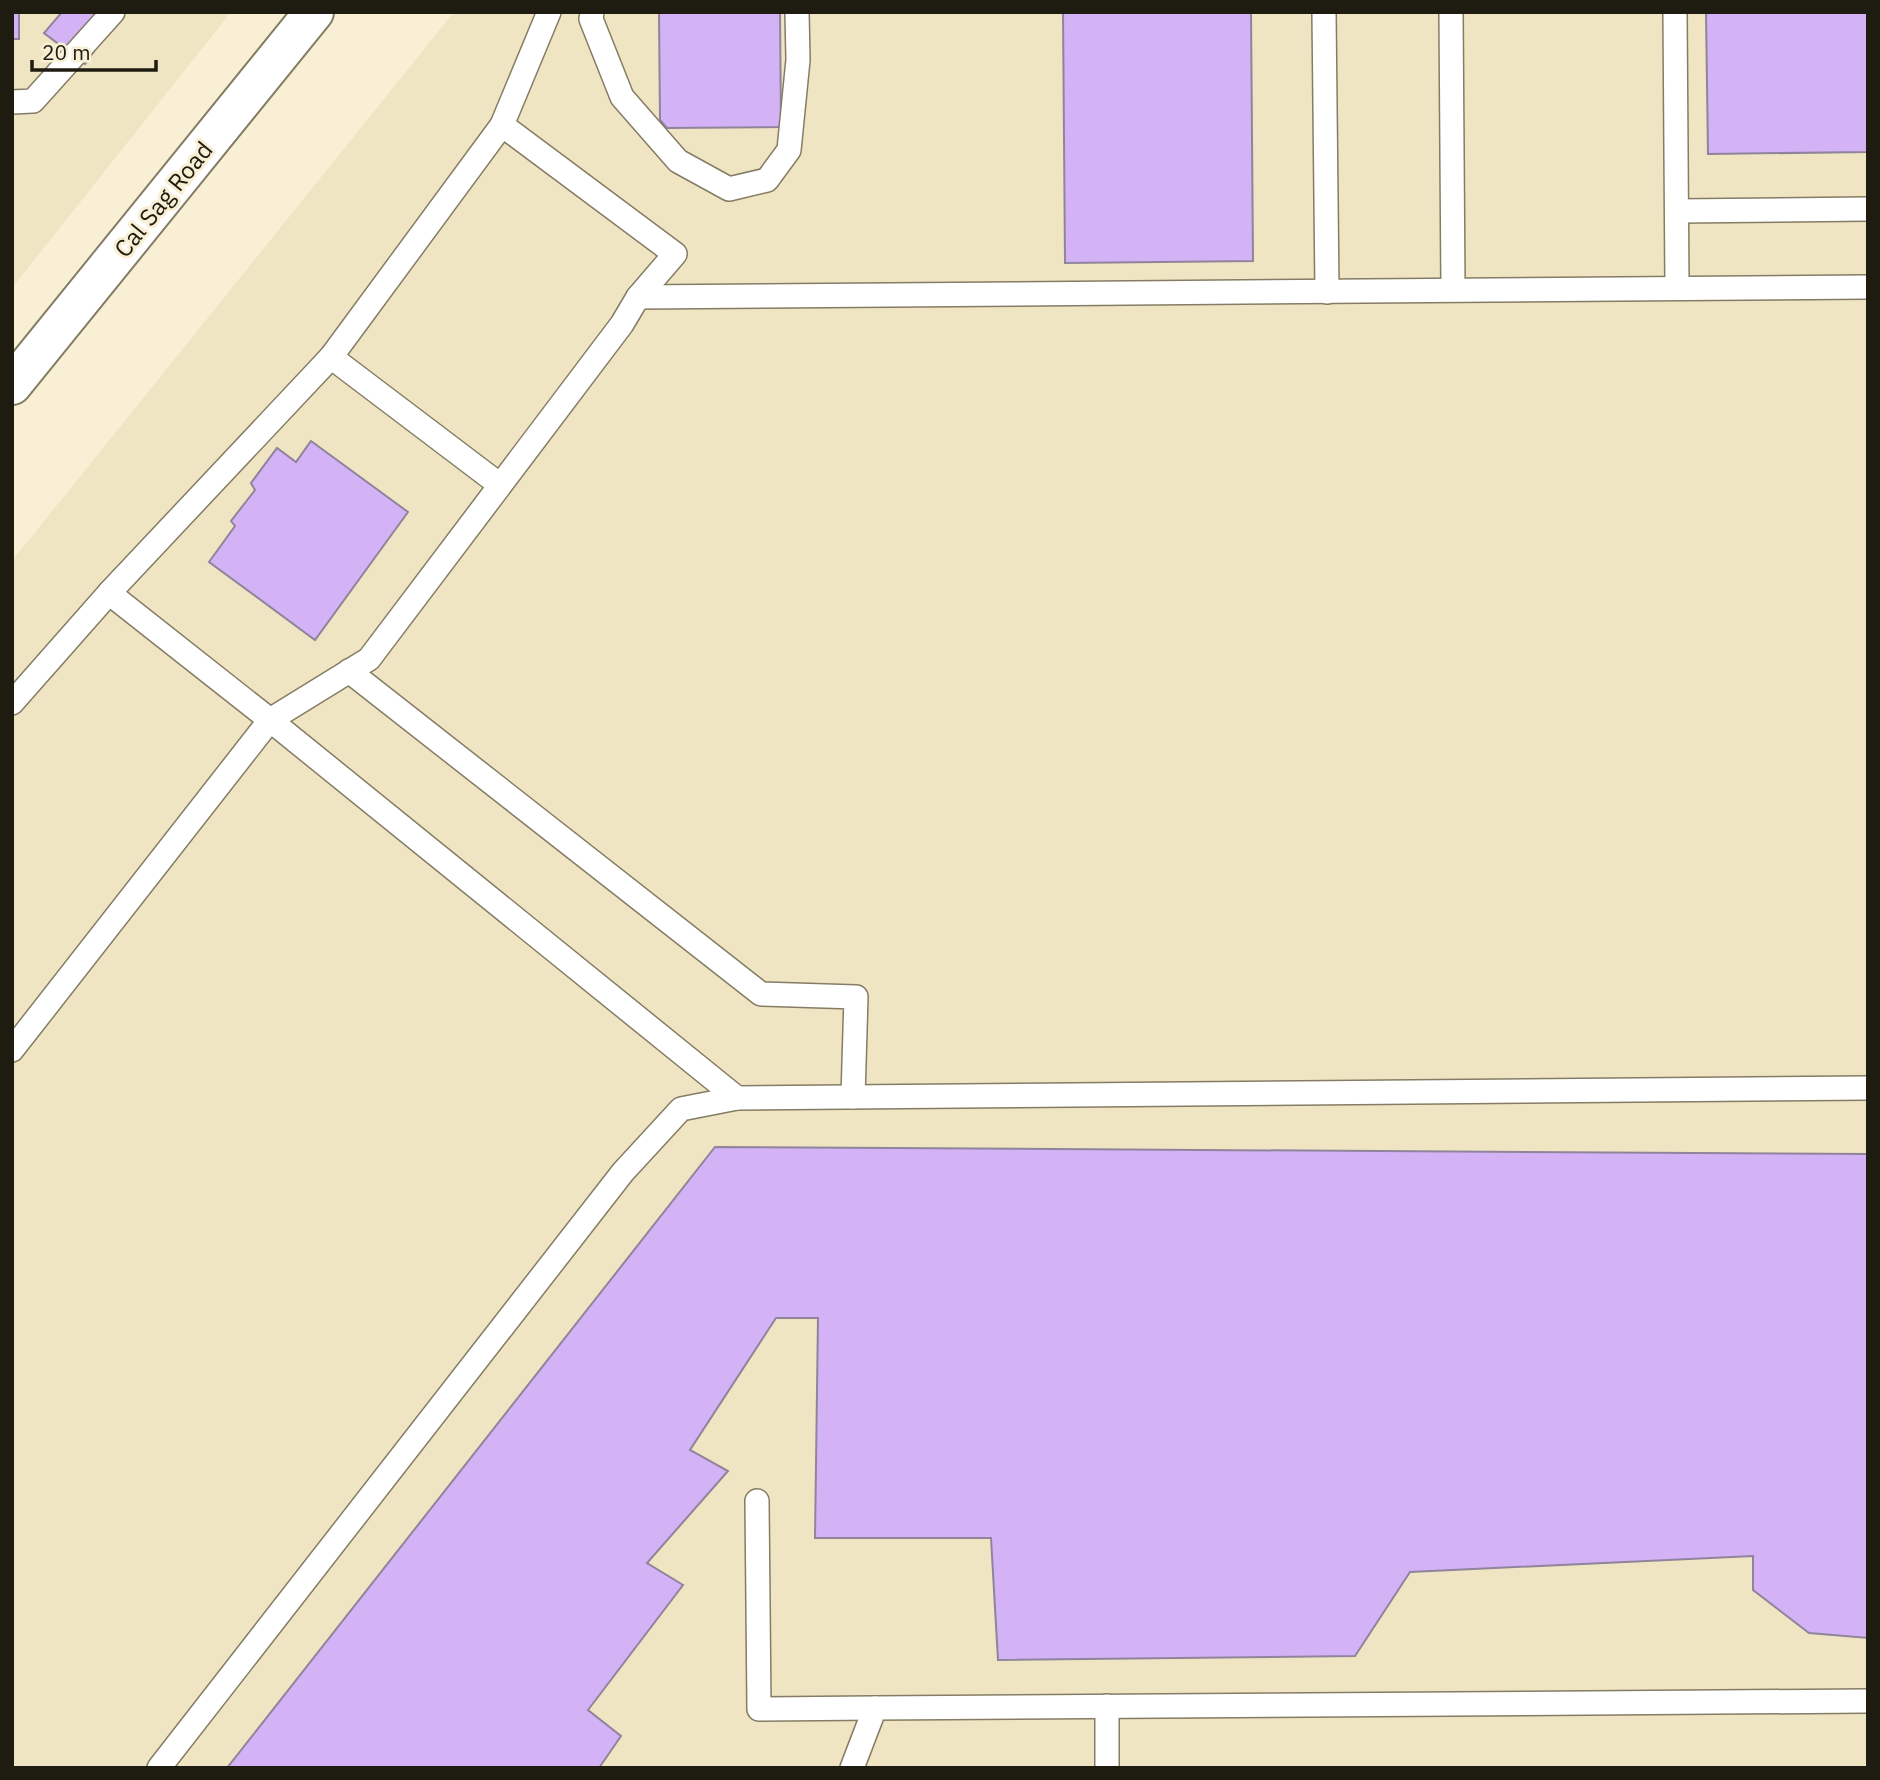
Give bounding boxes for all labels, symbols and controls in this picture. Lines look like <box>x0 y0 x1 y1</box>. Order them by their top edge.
scale bar <box>32 28 156 72</box>
text: 20 m <box>42 38 91 66</box>
street label: Cal Sag Road <box>106 134 220 264</box>

